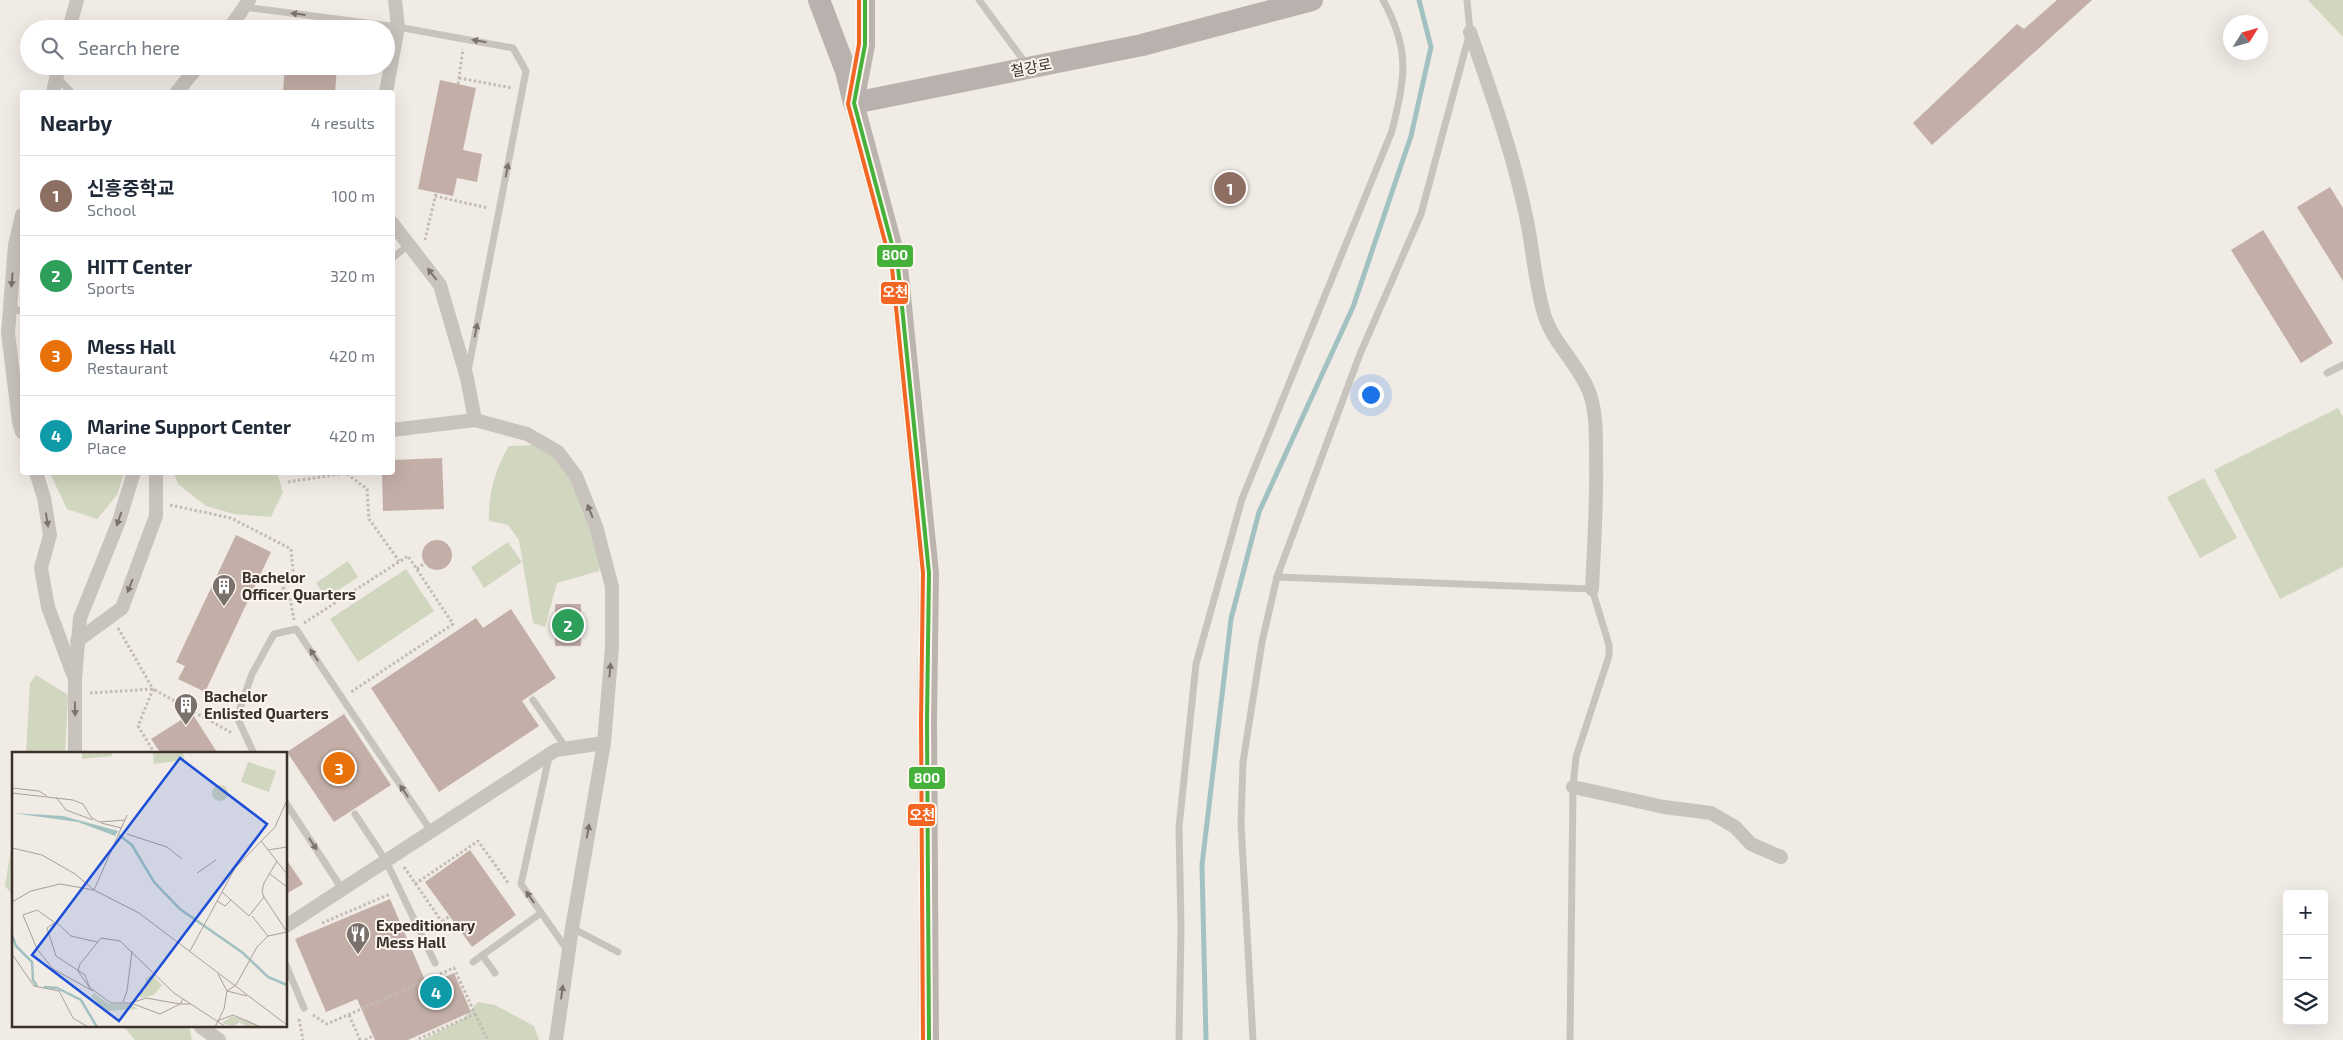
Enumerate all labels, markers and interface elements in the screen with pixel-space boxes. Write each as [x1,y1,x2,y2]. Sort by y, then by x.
one-way arrow [289,10,305,18]
north arrow [2223,15,2268,60]
search box [20,20,395,75]
icon: search [38,34,66,62]
text: Search here [78,36,180,59]
one-way arrow [470,37,486,45]
street label: 철강로 [1009,54,1053,80]
text: Nearby [40,110,112,135]
text: 4 results [311,113,375,132]
one-way arrow [503,162,511,178]
pin: 1 [1214,169,1246,207]
text: 신흥중학교 [87,176,174,199]
text: 1 [53,186,59,205]
text: 100 m [332,186,375,205]
text: School [87,200,136,219]
line badge: 800 [876,244,914,268]
text: 800 [882,246,908,263]
text: HITT Center [87,255,192,278]
text: 2 [51,266,61,285]
text: 320 m [330,266,375,285]
one-way arrow [426,268,437,281]
one-way arrow [8,273,16,289]
text: Sports [87,278,135,297]
line badge: 오천 [880,281,909,305]
text: 오천 [882,283,908,300]
one-way arrow [472,322,480,337]
text: Mess Hall [87,335,176,358]
text: 3 [51,346,61,365]
text: 420 m [329,346,375,365]
text: Restaurant [87,358,168,377]
your location [1358,382,1384,408]
text: Marine Support Center [87,415,291,438]
text: 4 [51,426,61,445]
text: 420 m [329,426,375,445]
text: Place [87,438,126,457]
one-way arrow [586,504,594,518]
one-way arrow [44,512,52,528]
one-way arrow [115,512,123,527]
place label: Bachelor Officer Quarters [242,568,356,604]
building icon: Bachelor Officer Quarters [211,573,237,607]
one-way arrow [126,579,134,594]
pin: 2 [552,606,584,644]
one-way arrow [309,649,319,662]
one-way arrow [606,662,614,678]
place label: Bachelor Enlisted Quarters [204,687,329,723]
building icon: Bachelor Enlisted Quarters [173,692,199,726]
one-way arrow [71,701,79,717]
pin: 3 [323,749,355,787]
inset map [12,752,288,1028]
line badge: 800 [908,766,946,790]
text: 800 [914,769,940,786]
one-way arrow [399,784,409,798]
line badge: 오천 [907,803,936,827]
text: 오천 [909,806,935,823]
one-way arrow [585,823,593,839]
one-way arrow [308,837,318,851]
one-way arrow [525,890,535,904]
map controls [2283,890,2328,1025]
button: + [2283,890,2328,935]
place label: Expeditionary Mess Hall [376,916,476,951]
restaurant icon: Expeditionary Mess Hall [345,921,371,955]
button: − [2283,935,2328,980]
pin: 4 [420,973,452,1011]
button: layers [2283,980,2328,1025]
one-way arrow [559,983,567,999]

